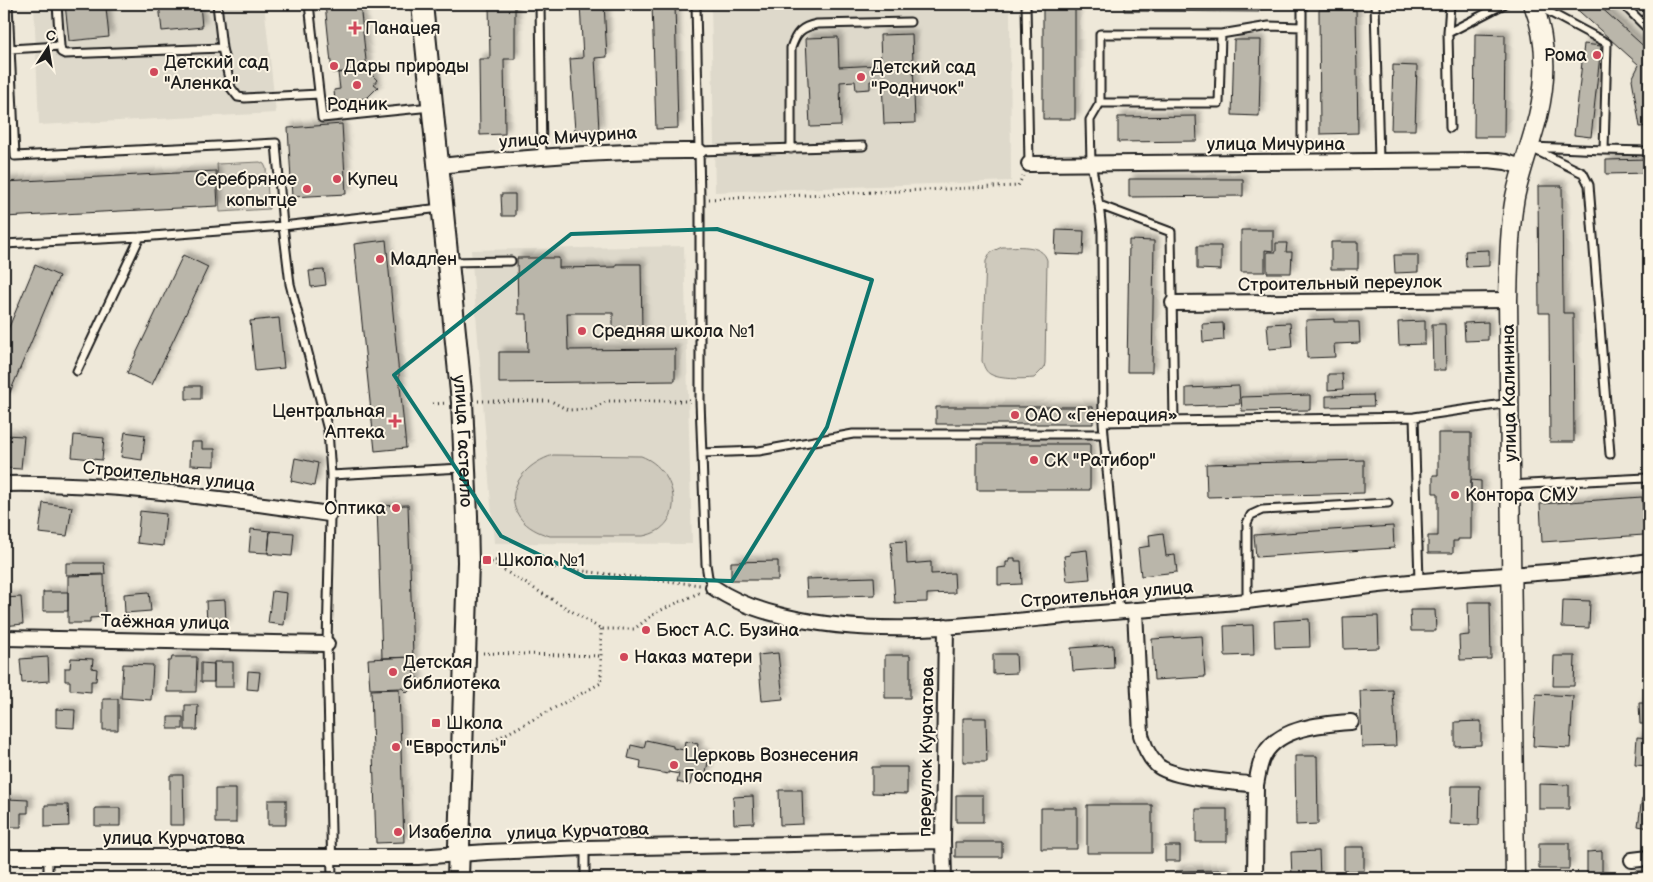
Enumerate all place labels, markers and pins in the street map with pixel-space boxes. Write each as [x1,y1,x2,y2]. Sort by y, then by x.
place label: Панацея [365,18,441,39]
marker: Панацея [349,22,361,34]
place label: Рома [1544,45,1587,66]
marker: Рома [1591,49,1603,61]
place label: Детский сад "Аленка" [164,52,269,94]
place label: Дары природы [344,56,469,77]
place label: Детский сад "Родничок" [871,57,976,99]
marker: Дары природы [328,60,340,72]
marker: Детский сад "Аленка" [148,66,160,78]
marker: Детский сад "Родничок" [855,71,867,83]
marker: Родник [351,79,363,91]
place label: Родник [326,94,388,115]
place label: Серебряное копытце [195,169,297,211]
place label: Купец [347,169,398,190]
marker: Купец [331,173,343,185]
marker: Серебряное копытце [301,183,313,195]
place label: Мадлен [390,249,457,270]
marker: Мадлен [374,253,386,265]
place label: Средняя школа №1 [592,321,755,342]
marker: Средняя школа №1 [576,325,588,337]
place label: Центральная Аптека [272,401,385,443]
place label: ОАО «Генерация» [1025,405,1178,426]
marker: ОАО «Генерация» [1009,409,1021,421]
marker: Центральная Аптека [389,415,401,427]
place label: СК "Ратибор" [1044,450,1156,471]
marker: СК "Ратибор" [1028,454,1040,466]
place label: Контора СМУ [1465,485,1578,506]
marker: Контора СМУ [1449,489,1461,501]
place label: Оптика [324,498,386,519]
marker: Оптика [390,502,402,514]
place label: Школа №1 [497,550,585,571]
marker: Школа №1 [481,554,493,566]
place label: Бюст А.С. Бузина [656,620,800,641]
marker: Бюст А.С. Бузина [640,624,652,636]
place label: Наказ матери [634,647,753,668]
marker: Наказ матери [618,651,630,663]
place label: Детская библиотека [403,652,501,694]
marker: Детская библиотека [387,666,399,678]
place label: Школа [446,713,503,734]
marker: Школа [430,717,442,729]
place label: "Евростиль" [406,737,507,758]
marker: "Евростиль" [390,741,402,753]
place label: Церковь Вознесения Господня [684,745,858,787]
marker: Церковь Вознесения Господня [668,759,680,771]
place label: Изабелла [408,822,492,843]
marker: Изабелла [392,826,404,838]

